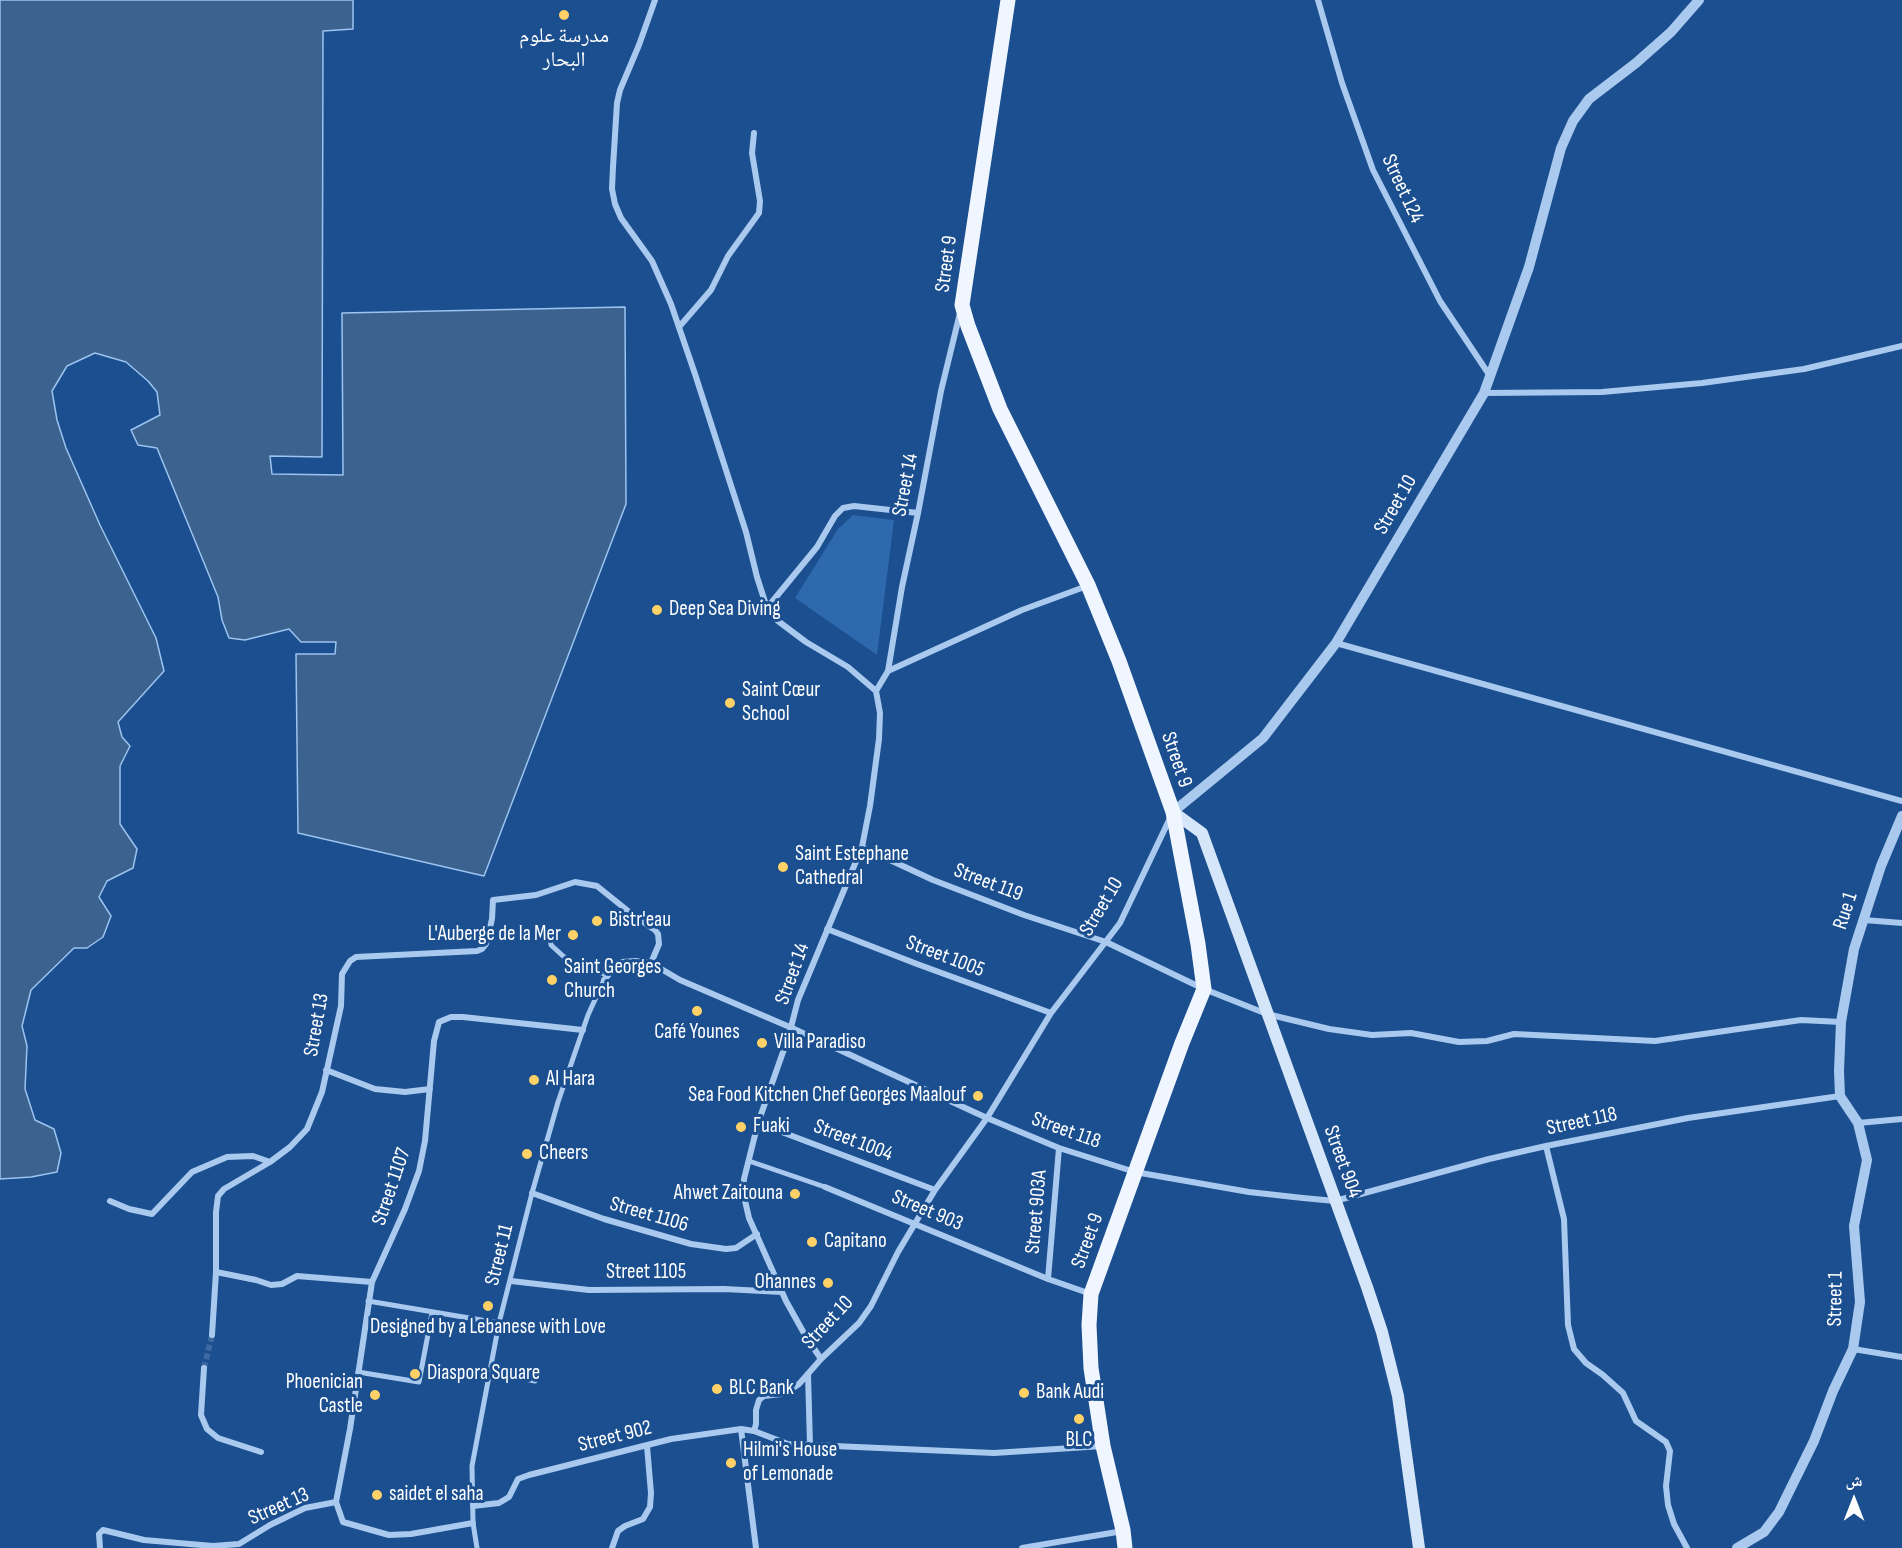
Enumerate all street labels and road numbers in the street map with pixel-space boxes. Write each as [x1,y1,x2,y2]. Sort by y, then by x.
street label: Street 124 [1375,151,1429,227]
street label: Street 9 [931,234,963,294]
street label: Street 14 [888,451,924,519]
street label: Street 10 [1369,471,1423,539]
street label: Street 9 [1155,729,1197,791]
street label: Street 119 [950,858,1026,908]
street label: Street 10 [1075,873,1129,941]
street label: Rue 1 [1828,889,1864,933]
street label: Street 1005 [902,931,988,983]
street label: Street 14 [770,940,816,1008]
street label: Street 13 [299,991,335,1059]
street label: Street 118 [1544,1102,1620,1142]
street label: Street 118 [1028,1107,1104,1155]
street label: Street 1004 [810,1114,896,1168]
street label: Street 904 [1317,1122,1367,1202]
street label: Street 1107 [367,1145,417,1229]
street label: Street 903A [1021,1169,1053,1255]
street label: Street 903 [888,1185,966,1237]
street label: Street 1106 [607,1192,691,1238]
street label: Street 9 [1066,1210,1110,1272]
street label: Street 11 [480,1222,520,1288]
street label: Street 1105 [606,1260,686,1286]
street label: Street 1 [1823,1271,1849,1327]
street label: Street 10 [797,1291,859,1355]
street label: Street 902 [576,1416,654,1458]
street label: Street 13 [245,1483,313,1531]

